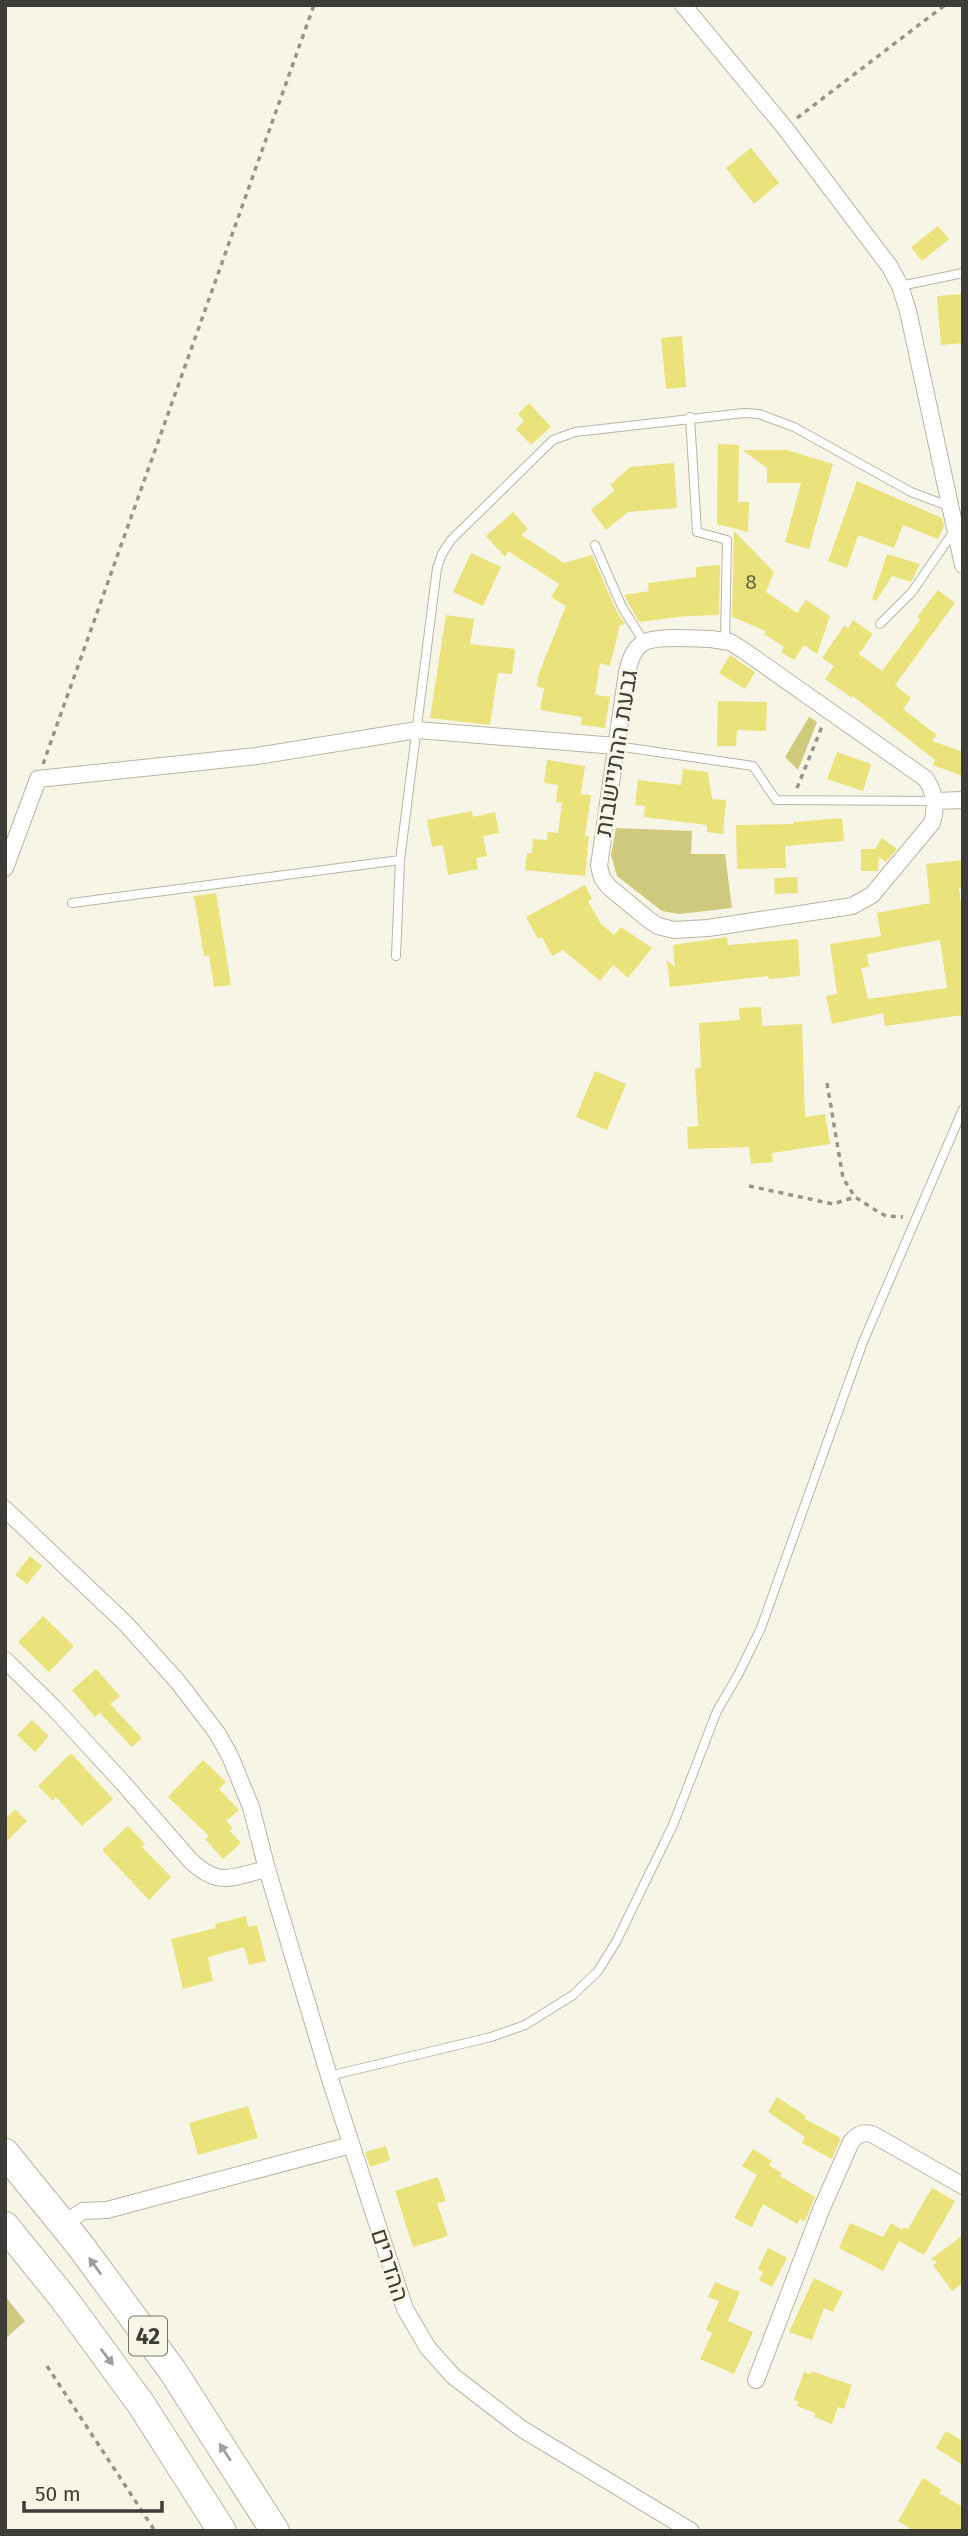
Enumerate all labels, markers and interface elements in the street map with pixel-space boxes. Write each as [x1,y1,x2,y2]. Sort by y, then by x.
house number: 8 [745,569,757,595]
street label: גבעת ההתיישבות [589,668,643,838]
street label: ההדרים [365,2225,415,2305]
one-way arrow [88,2257,103,2275]
road number: 42 [129,2316,167,2356]
one-way arrow [100,2348,114,2367]
one-way arrow [219,2443,232,2462]
scale bar [24,2470,163,2514]
text: 50 m [35,2481,81,2507]

